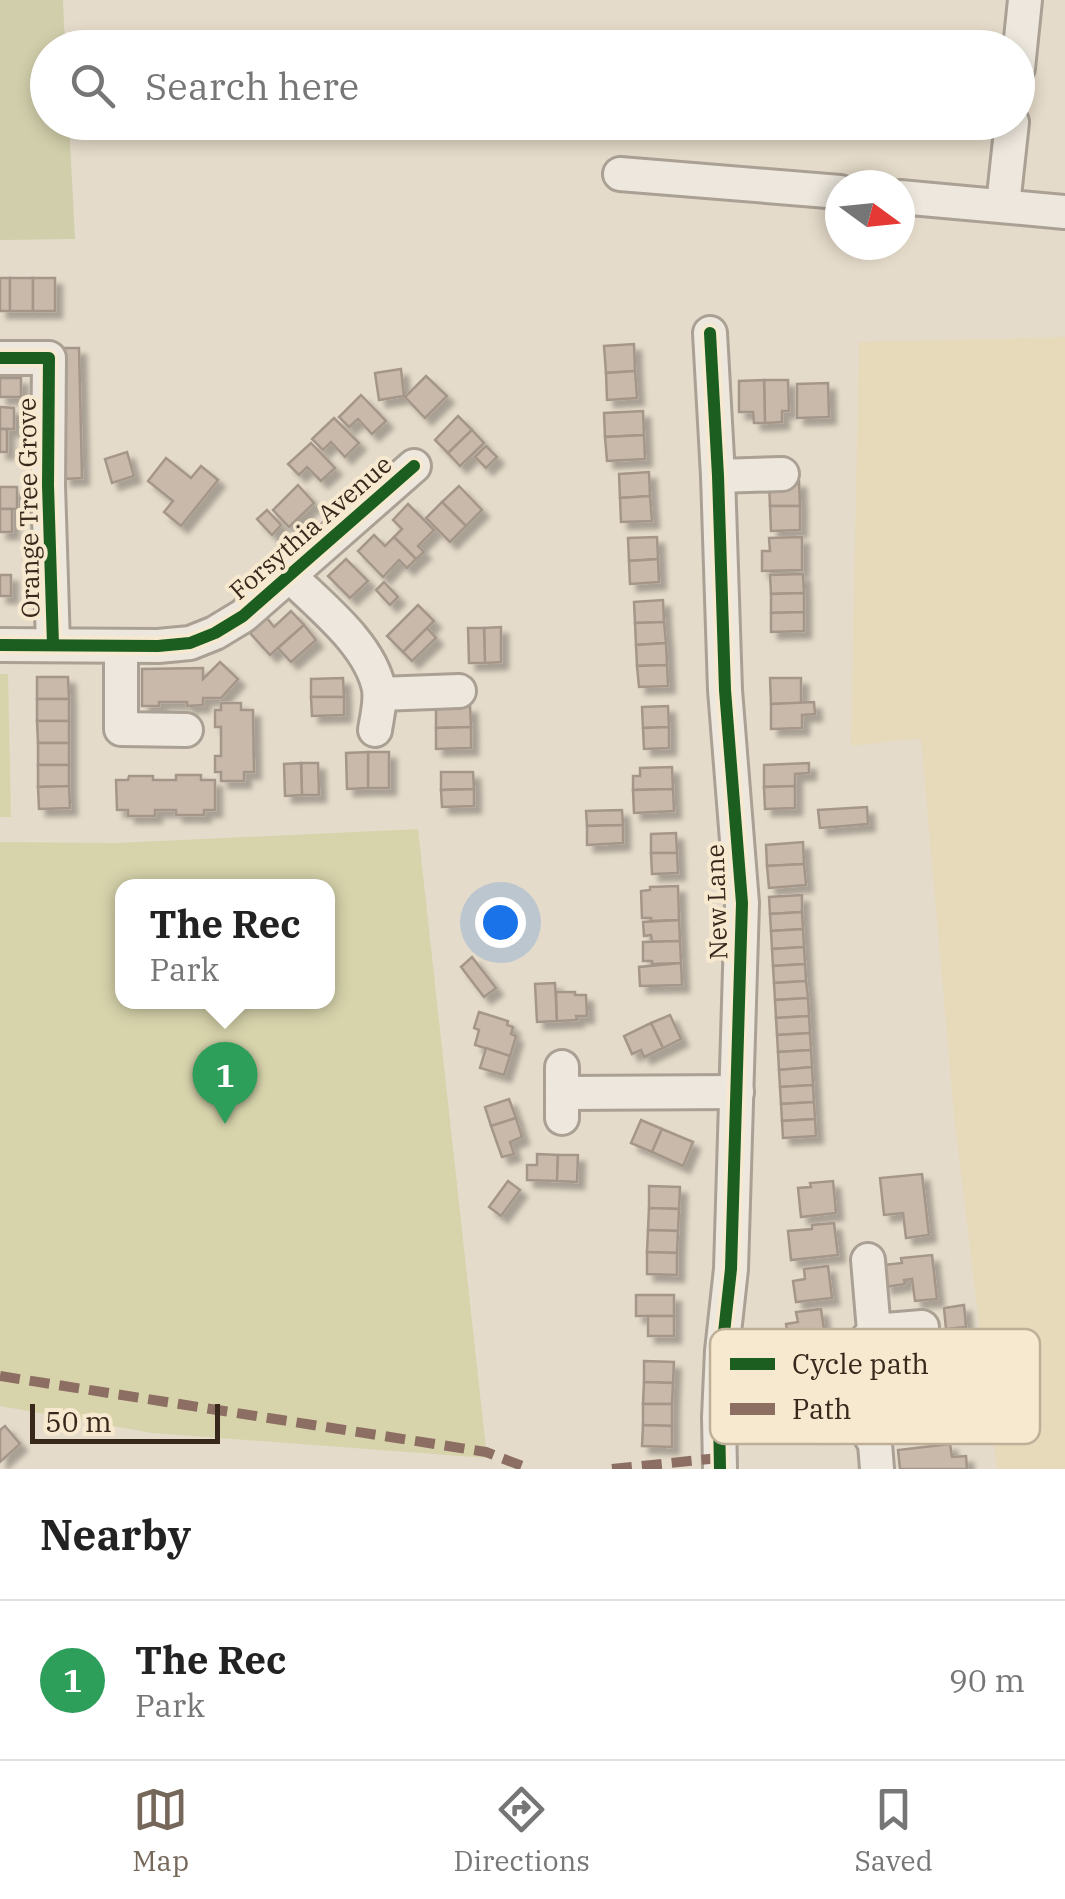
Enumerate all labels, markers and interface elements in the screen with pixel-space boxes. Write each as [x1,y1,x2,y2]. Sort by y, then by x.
search box [30,30,1035,140]
icon: search [65,58,120,113]
text: Search here [145,61,359,110]
north arrow [825,170,915,260]
street label: Orange Tree Grove [10,398,46,618]
street label: Forsythia Avenue [222,447,398,607]
street label: New Lane [697,844,735,960]
popup [115,879,335,1009]
your location [475,897,526,948]
text: The Rec [149,899,301,948]
text: Park [149,948,219,990]
pin: 1 [192,1042,258,1124]
legend [710,1329,1040,1444]
text: Cycle path [792,1345,929,1382]
text: Path [792,1390,851,1427]
scale bar [30,1399,220,1444]
text: 50 m [45,1403,112,1440]
text: Nearby [40,1507,191,1562]
text: The Rec [135,1635,286,1684]
text: 1 [63,1659,82,1701]
text: 90 m [949,1659,1025,1701]
text: Park [135,1684,205,1726]
tab: Map [132,1782,189,1879]
tab: Directions [453,1782,590,1879]
tab: Saved [854,1782,933,1879]

